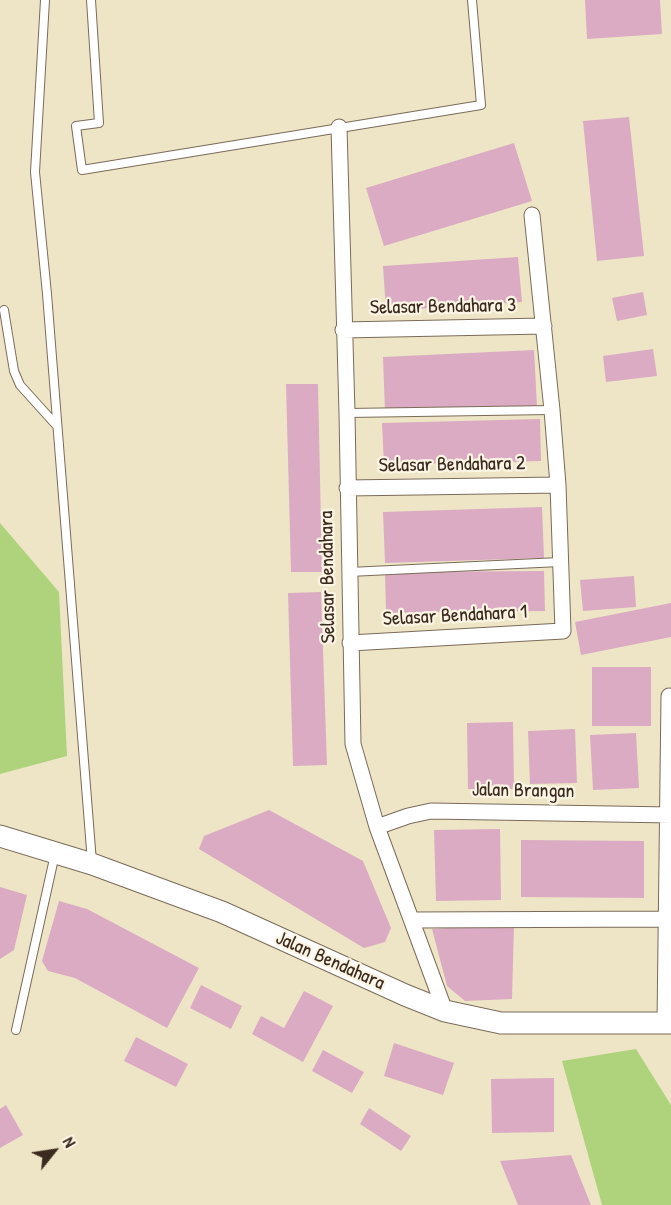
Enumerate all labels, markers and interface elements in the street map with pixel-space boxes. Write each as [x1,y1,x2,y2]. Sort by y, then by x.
street label: Selasar Bendahara 3 [370,294,516,320]
street label: Selasar Bendahara 2 [378,452,526,478]
street label: Selasar Bendahara [315,510,341,644]
street label: Selasar Bendahara 1 [382,600,528,632]
street label: Jalan Brangan [472,778,574,804]
street label: Jalan Bendahara [272,926,388,996]
north arrow [24,1121,84,1181]
text: N [58,1133,81,1151]

